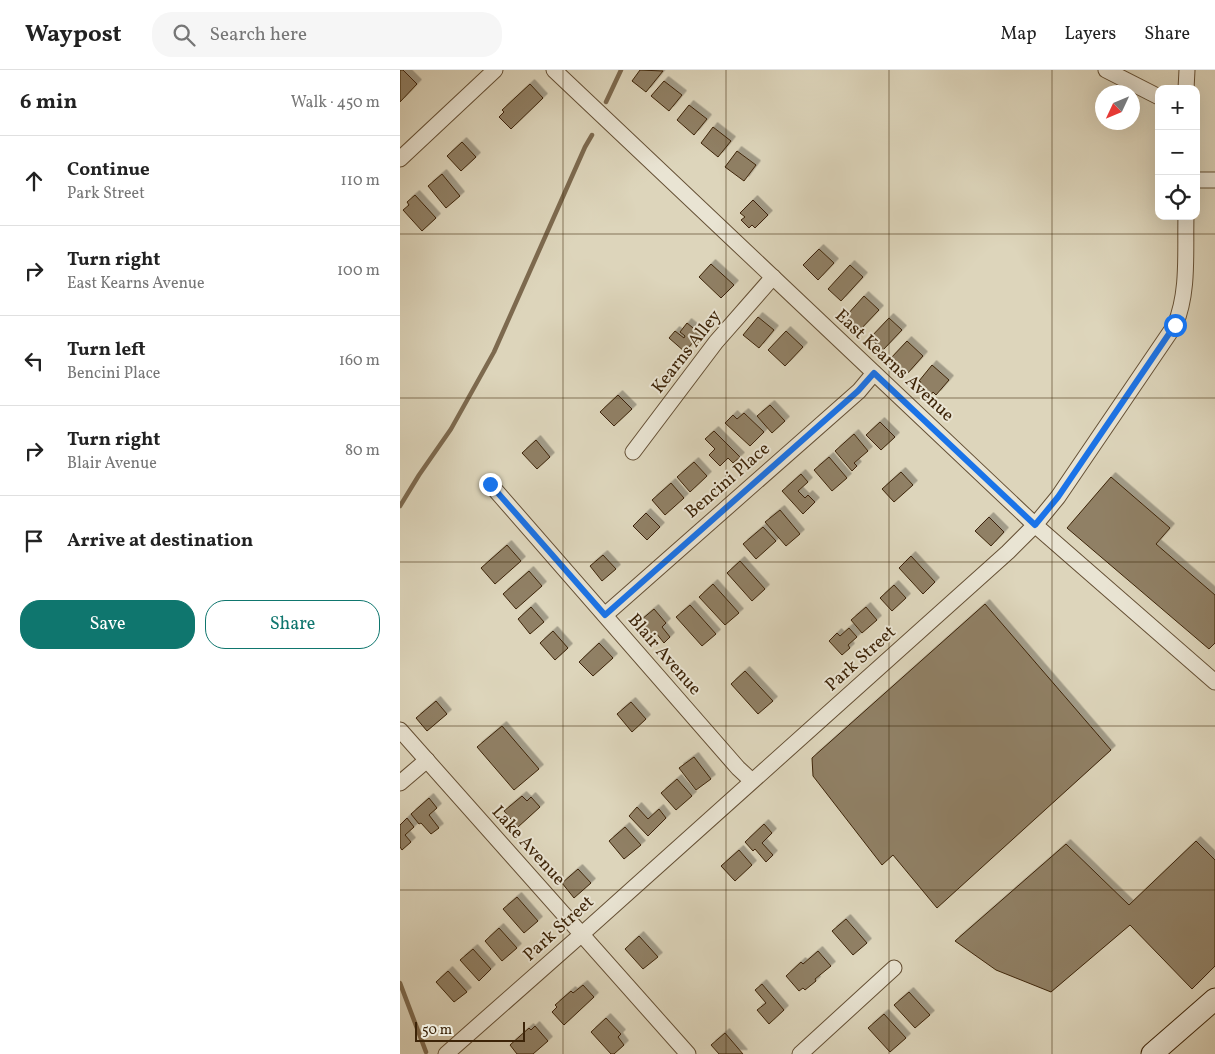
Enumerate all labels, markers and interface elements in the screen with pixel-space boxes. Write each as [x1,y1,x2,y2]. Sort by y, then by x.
search box [152,12,502,57]
text: Waypost [25,18,122,52]
icon: search [170,21,198,49]
text: Search here [210,22,307,48]
text: Map [1000,22,1036,47]
text: Layers [1064,22,1116,47]
text: Share [1144,22,1190,47]
north arrow [1095,85,1140,130]
map controls [1155,85,1200,220]
button: + [1155,85,1200,130]
text: 6 min [20,88,77,117]
text: Walk · 450 m [291,92,380,114]
button: − [1155,130,1200,175]
text: Continue [67,157,150,183]
icon: ahead [20,167,48,195]
text: 110 m [341,170,380,192]
button: locate [1155,175,1200,220]
text: Park Street [67,183,145,205]
text: Turn right [67,247,160,273]
icon: right [20,257,48,285]
text: 100 m [337,260,380,282]
text: East Kearns Avenue [67,273,205,295]
street label: East Kearns Avenue [829,304,959,428]
street label: Kearns Alley [646,305,728,399]
route start [1164,314,1187,337]
text: Turn left [67,337,146,363]
icon: left [20,347,48,375]
text: 160 m [339,350,380,372]
text: Bencini Place [67,363,160,385]
text: Turn right [67,427,160,453]
icon: right [20,437,48,465]
street label: Bencini Place [680,437,776,525]
text: 80 m [345,440,380,462]
text: Blair Avenue [67,453,157,475]
route end [479,473,502,496]
icon: arrive [20,527,48,555]
text: Arrive at destination [67,528,253,554]
button: Save [20,600,195,649]
button: Share [205,600,380,649]
street label: Blair Avenue [621,609,707,701]
street label: Park Street [820,620,902,698]
street label: Lake Avenue [485,801,571,891]
street label: Park Street [518,890,600,968]
scale bar [415,1019,525,1042]
text: 50 m [422,1021,452,1040]

